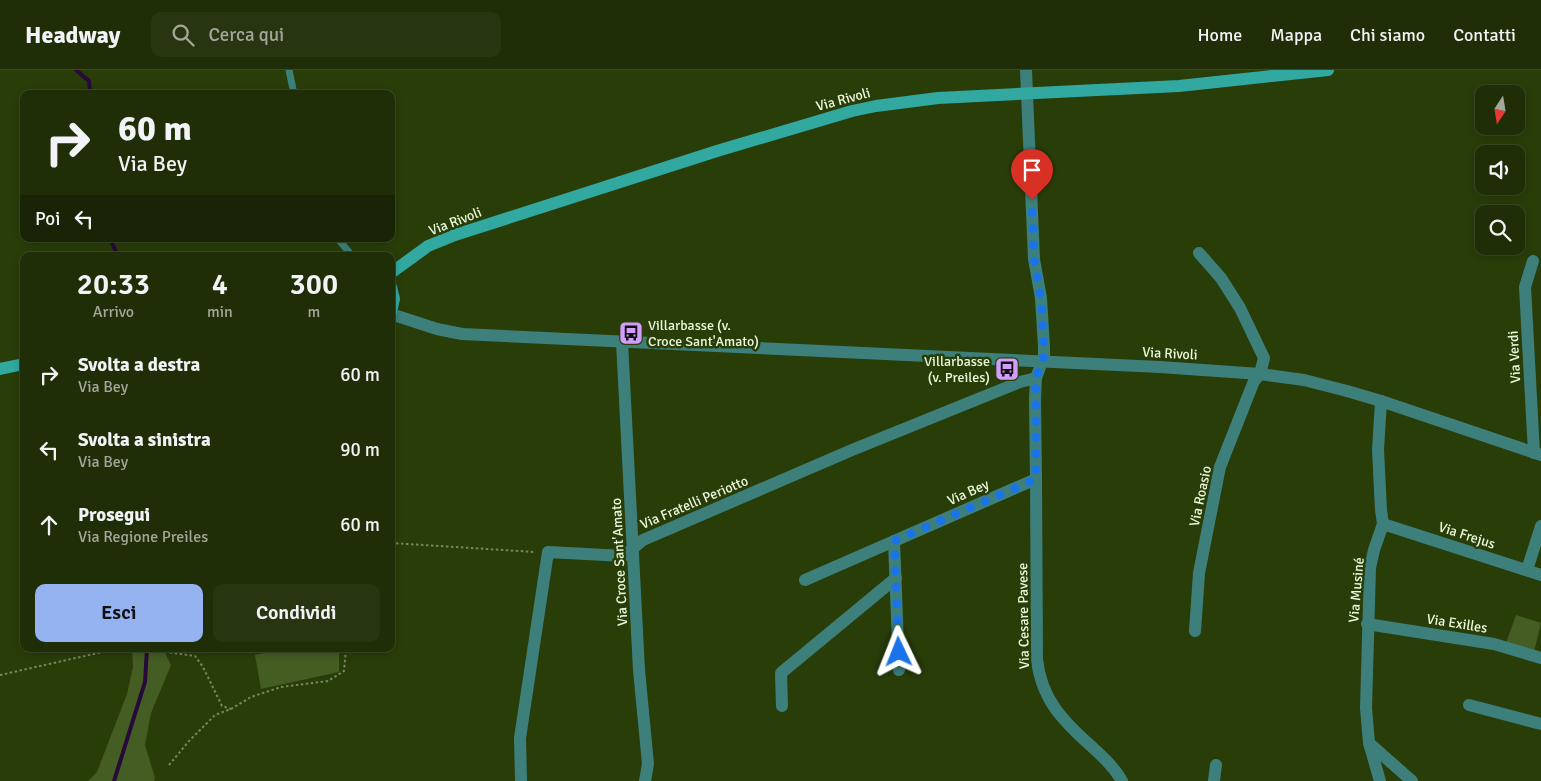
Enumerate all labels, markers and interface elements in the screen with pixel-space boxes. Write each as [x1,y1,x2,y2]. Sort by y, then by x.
search box [151,12,501,57]
text: Headway [25,20,121,50]
icon: search [169,21,197,49]
text: Cerca qui [209,23,284,47]
text: Home [1197,24,1242,46]
text: Mappa [1270,24,1322,46]
text: Chi siamo [1350,24,1425,46]
text: Contatti [1453,24,1516,46]
street label: Via Rivoli [814,84,872,115]
north arrow [1475,85,1525,135]
map controls [1475,85,1525,255]
text: 60 m [118,107,192,150]
icon: right [35,110,100,175]
button: sound [1475,145,1525,195]
pin [1011,149,1053,200]
text: Via Bey [118,150,187,177]
icon: arrive [1018,156,1046,184]
street label: Via Rivoli [426,204,484,239]
icon: left [70,205,98,233]
button: search [1475,205,1525,255]
text: Poi [35,207,60,231]
text: 20:33 [77,266,150,303]
text: 4 [212,266,228,303]
text: 300 [290,266,338,303]
text: Arrivo [93,302,134,322]
text: min [207,302,233,322]
text: m [307,302,320,322]
place label: Villarbasse (v. Croce Sant'Amato) [648,317,759,350]
bus stop icon: Villarbasse (v. Croce Sant'Amato) [618,320,644,346]
street label: Via Verdi [1505,330,1524,384]
street label: Via Rivoli [1142,344,1198,363]
text: Svolta a destra [78,353,200,377]
place label: Villarbasse (v. Preiles) [924,353,990,386]
bus stop icon: Villarbasse (v. Preiles) [994,356,1020,382]
icon: right [35,361,63,389]
text: 60 m [340,363,380,387]
text: Via Bey [78,377,128,397]
text: Svolta a sinistra [78,428,211,452]
icon: left [35,436,63,464]
text: 90 m [340,438,380,462]
text: Via Bey [78,452,128,472]
street label: Via Roasio [1186,464,1215,528]
street label: Via Fratelli Periotto [638,472,751,533]
street label: Via Bey [945,476,992,509]
street label: Via Croce Sant'Amato [608,497,631,626]
text: Prosegui [78,503,150,527]
icon: ahead [35,511,63,539]
text: 60 m [340,513,380,537]
street label: Via Frejus [1436,518,1497,553]
text: Via Regione Preiles [78,527,208,547]
street label: Via Musiné [1345,557,1368,623]
street label: Via Cesare Pavese [1014,563,1033,669]
button: Esci [35,584,203,642]
button: Condividi [213,584,380,642]
street label: Via Exilles [1425,610,1489,637]
position arrow [872,625,924,677]

